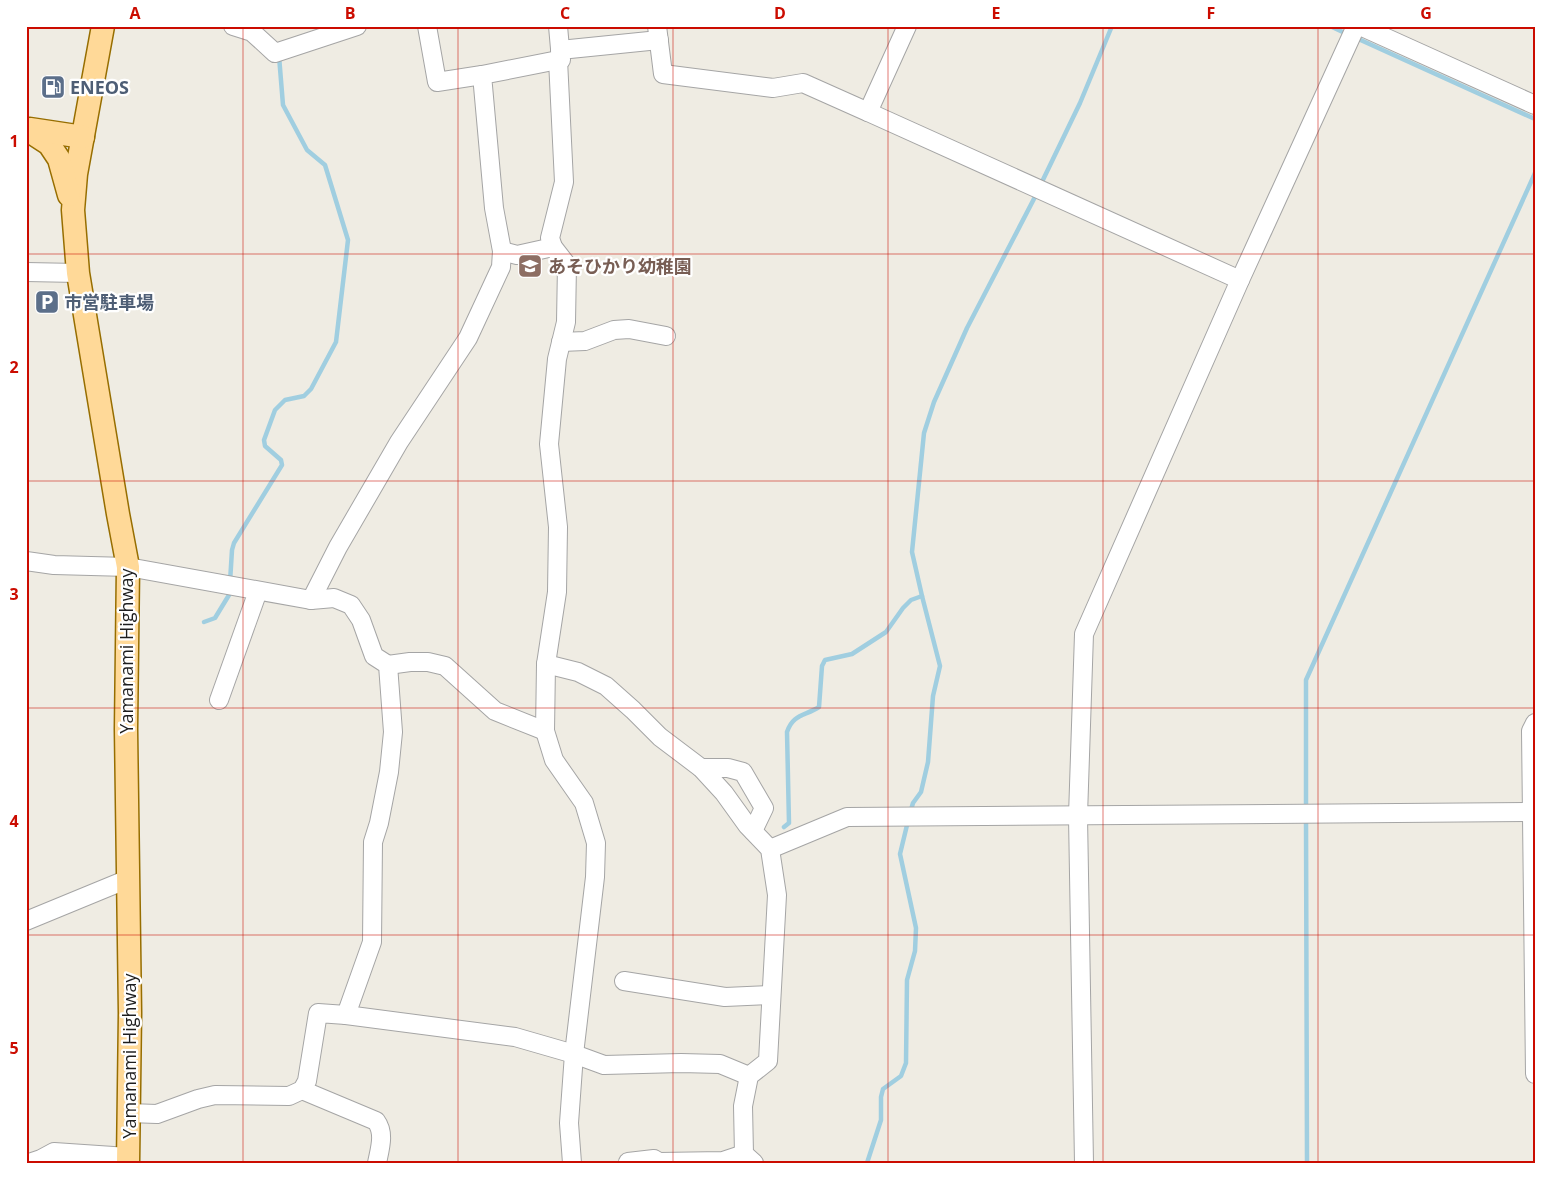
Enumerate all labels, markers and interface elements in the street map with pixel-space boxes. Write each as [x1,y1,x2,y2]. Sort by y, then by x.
text: A [129,2,141,24]
text: B [345,2,355,24]
text: C [560,2,570,24]
text: D [774,2,786,24]
text: E [992,2,1001,24]
text: F [1207,2,1215,24]
text: G [1420,2,1432,24]
fuel station icon: ENEOS [40,74,66,100]
place label: ENEOS [70,75,129,99]
text: 1 [9,130,19,152]
school or university icon: あそひかり幼稚園 [517,253,543,279]
place label: あそひかり幼稚園 [548,254,692,278]
parking icon: 市営駐車場 [34,289,60,315]
place label: 市営駐車場 [64,290,154,314]
text: 2 [9,356,19,378]
street label: Yamanami Highway [114,567,138,734]
text: 3 [9,583,19,605]
text: 4 [9,810,19,832]
street label: Yamanami Highway [117,972,141,1139]
text: 5 [9,1037,19,1059]

